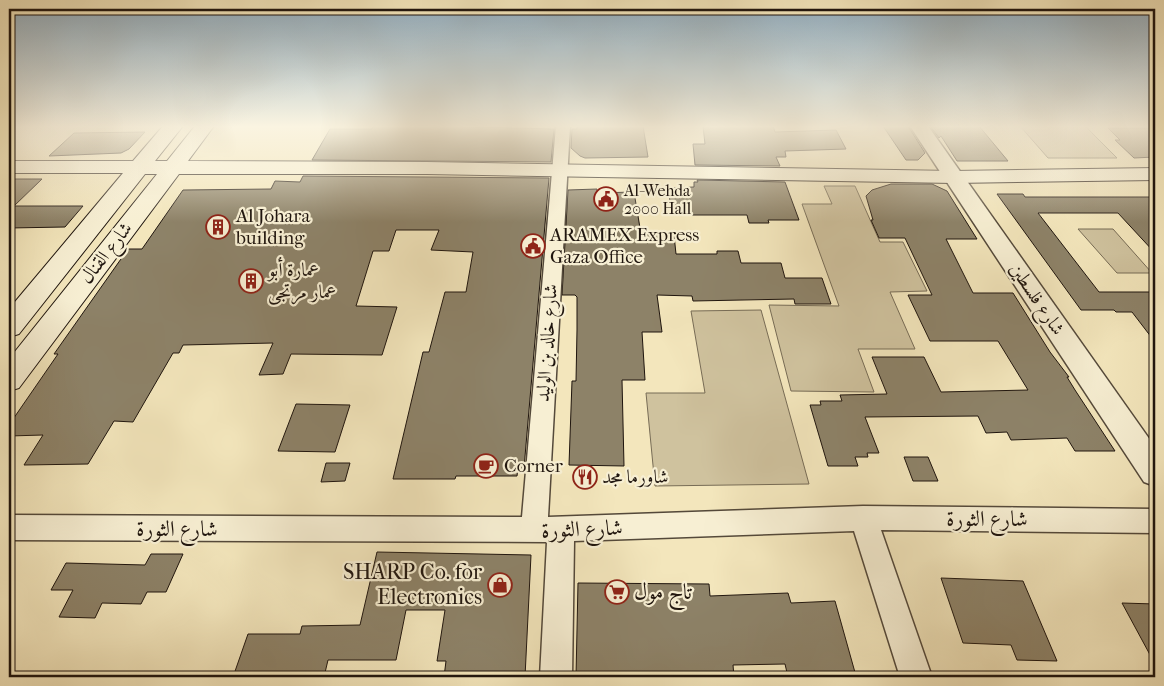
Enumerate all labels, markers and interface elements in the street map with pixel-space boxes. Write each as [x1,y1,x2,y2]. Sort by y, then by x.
place label: Al-Wehda 2000 Hall [623,181,692,218]
public building icon: Al-Wehda 2000 Hall [593,186,619,212]
place label: Al Johara building [235,205,310,249]
building icon: Al Johara building [205,214,231,240]
street label: شارع القنال [75,218,140,291]
place label: ARAMEX Express Gaza Office [549,224,699,268]
public building icon: ARAMEX Express Gaza Office [520,233,546,259]
place label: عمارة أبو عمار مرتجى [266,257,336,305]
street label: شارع فلسطين [1002,259,1069,341]
building icon: عمارة أبو عمار مرتجى [238,268,264,294]
street label: شارع خالد بن الوليد [532,283,566,403]
cafe icon: Corner [473,453,499,479]
place label: Corner [504,455,564,477]
restaurant icon: شاورما مجد [572,464,598,490]
place label: شاورما مجد [602,466,669,488]
street label: شارع الثورة [946,506,1028,537]
street label: شارع الثورة [541,515,623,548]
street label: شارع الثورة [136,516,218,547]
place label: SHARP Co. for Electronics [343,559,483,610]
shop icon: SHARP Co. for Electronics [487,572,513,598]
supermarket icon: تاج مول [604,579,630,605]
place label: تاج مول [634,579,693,611]

